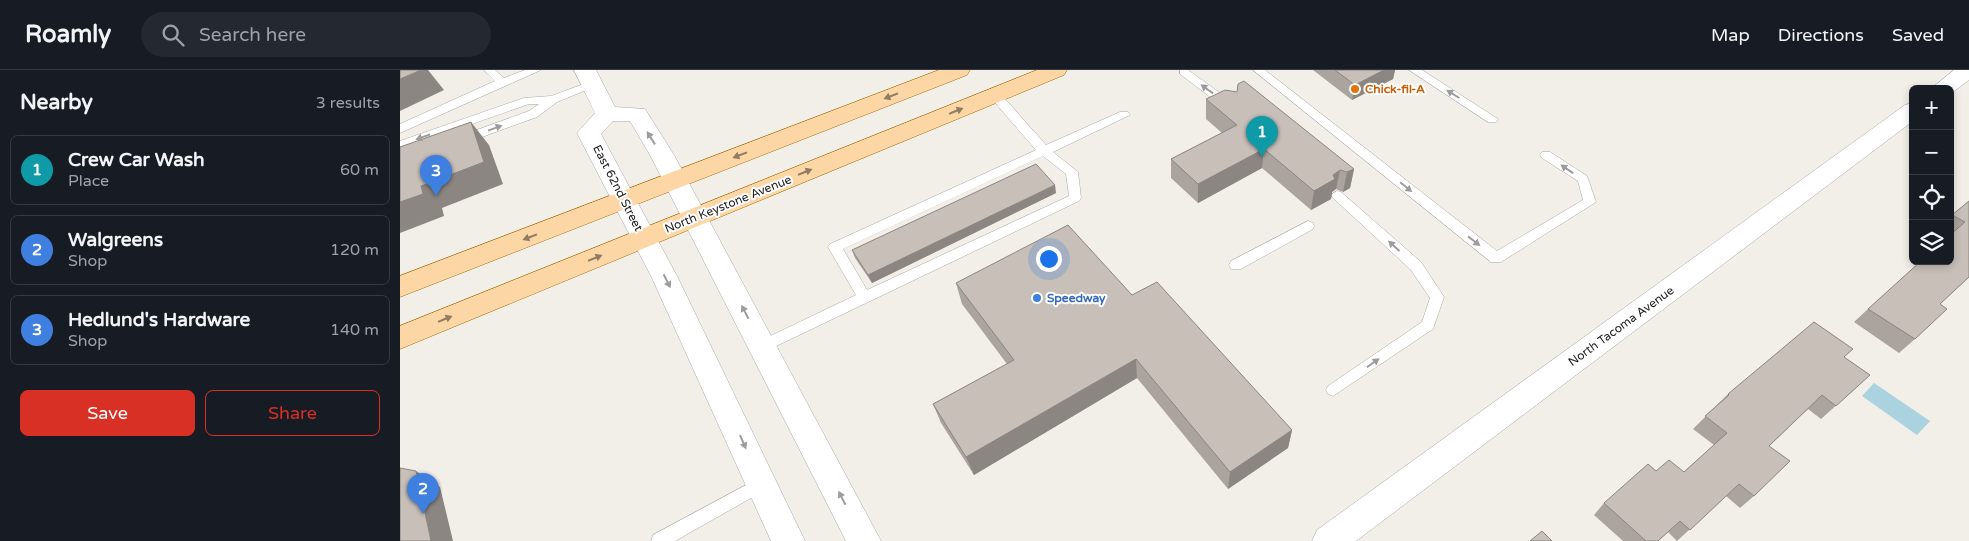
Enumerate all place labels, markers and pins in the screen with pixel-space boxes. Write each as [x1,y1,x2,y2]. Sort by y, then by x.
place label: Chick-fil-A [1365,82,1425,96]
marker: Chick-fil-A [1349,83,1361,95]
pin: 1 [1246,116,1278,157]
pin: 3 [420,155,452,196]
place label: Speedway [1047,291,1106,306]
marker: Speedway [1031,292,1043,304]
pin: 2 [407,473,439,514]

